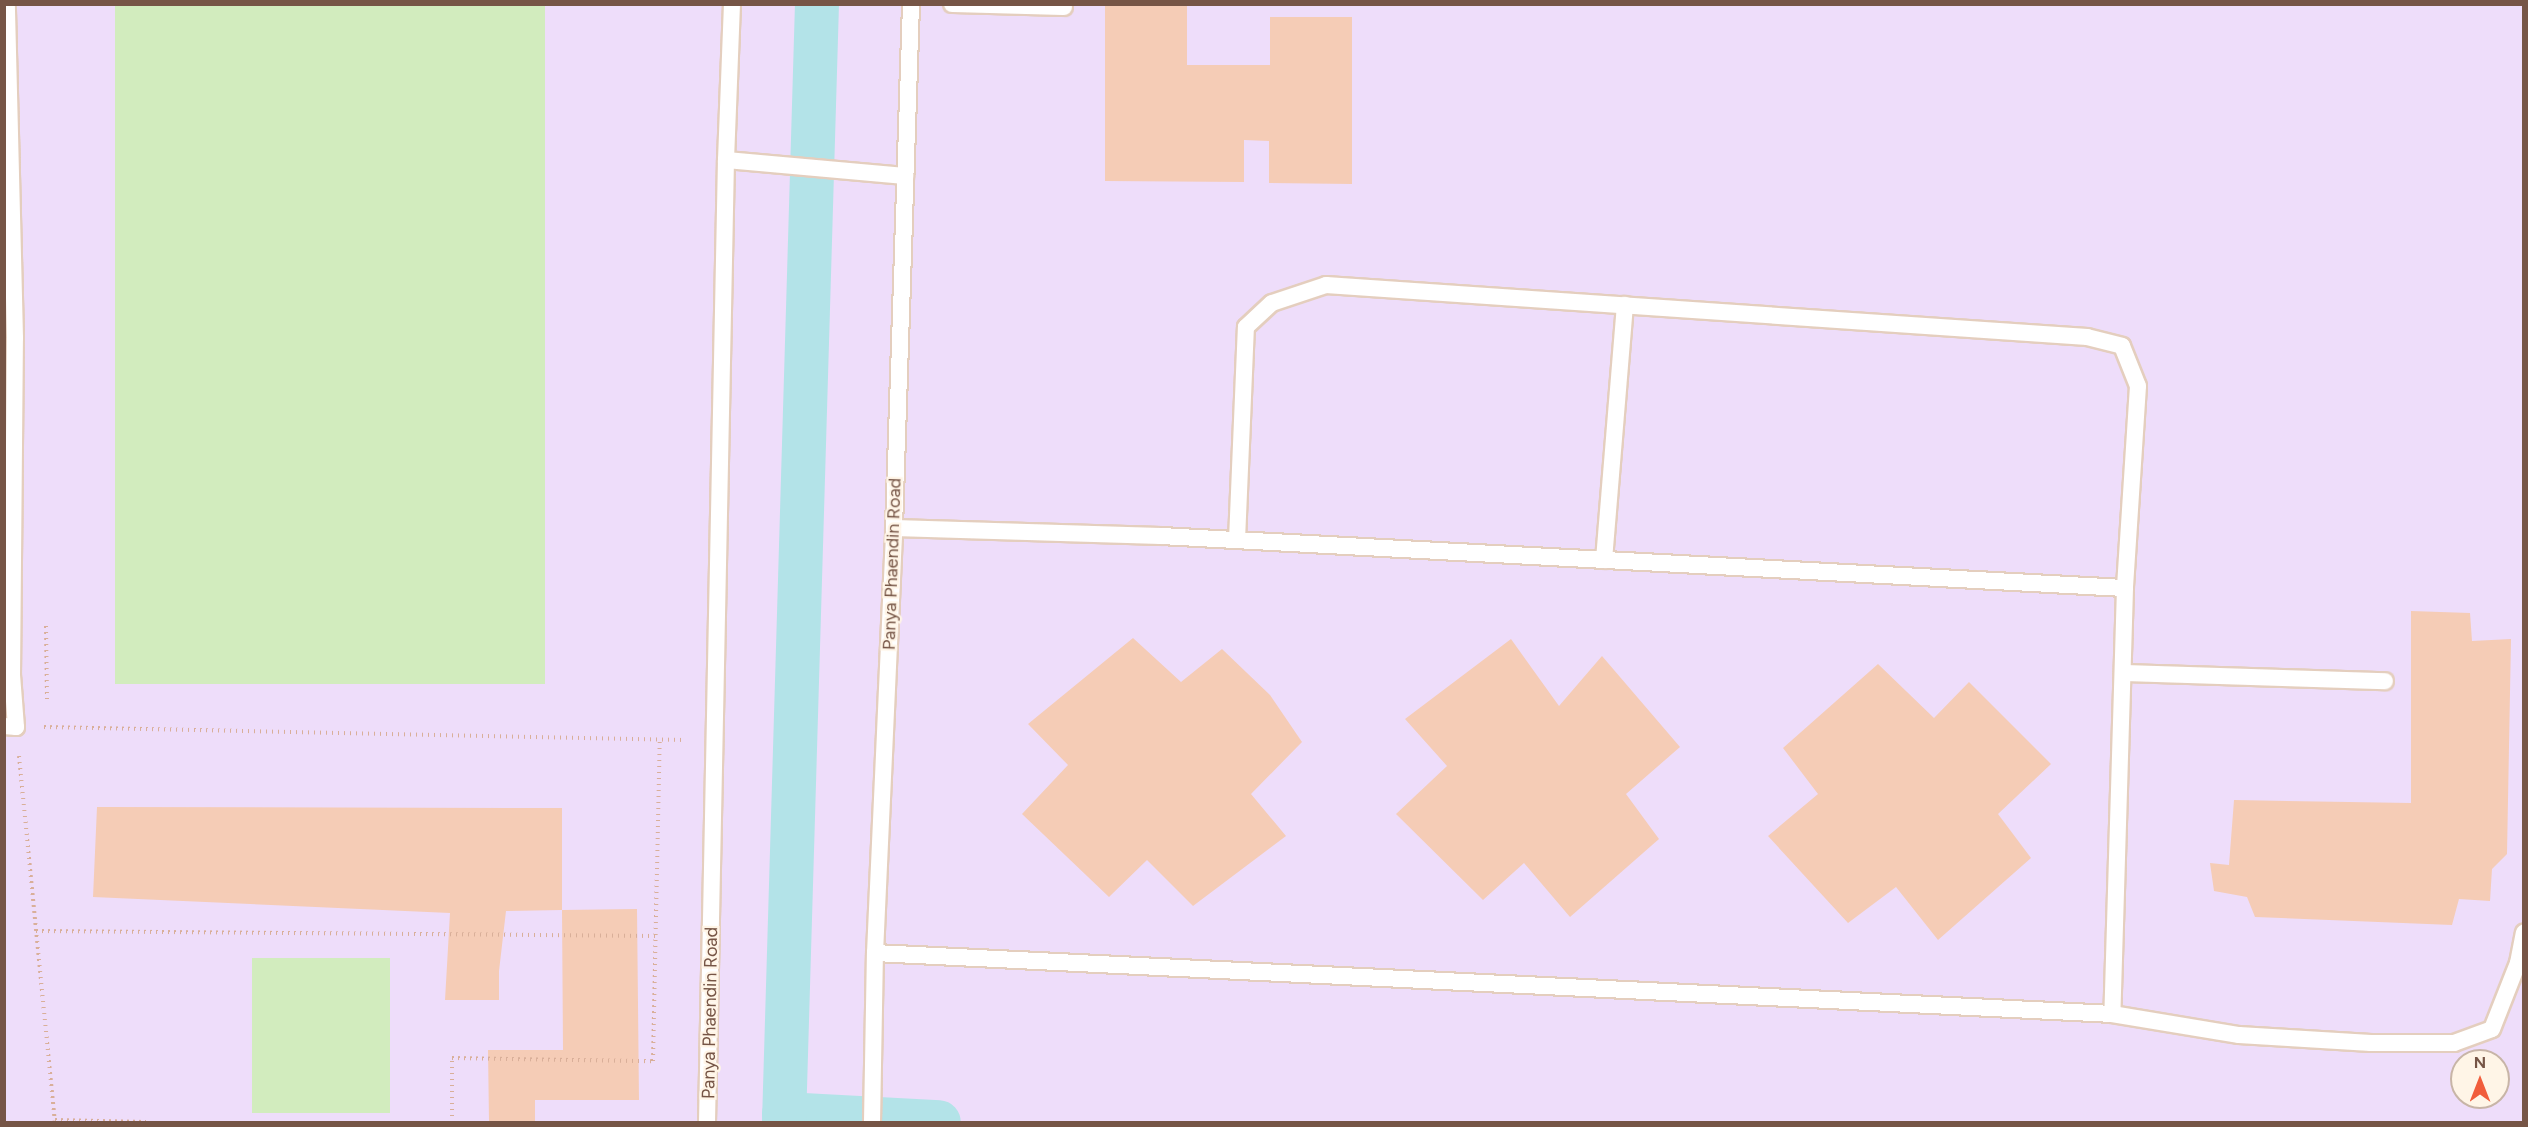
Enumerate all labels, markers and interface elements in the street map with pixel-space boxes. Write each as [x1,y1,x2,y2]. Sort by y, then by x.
street label: Panya Phaendin Road [878,477,906,651]
street label: Panya Phaendin Road [698,927,722,1099]
north arrow [2450,1049,2510,1109]
text: N [2474,1053,2486,1072]

